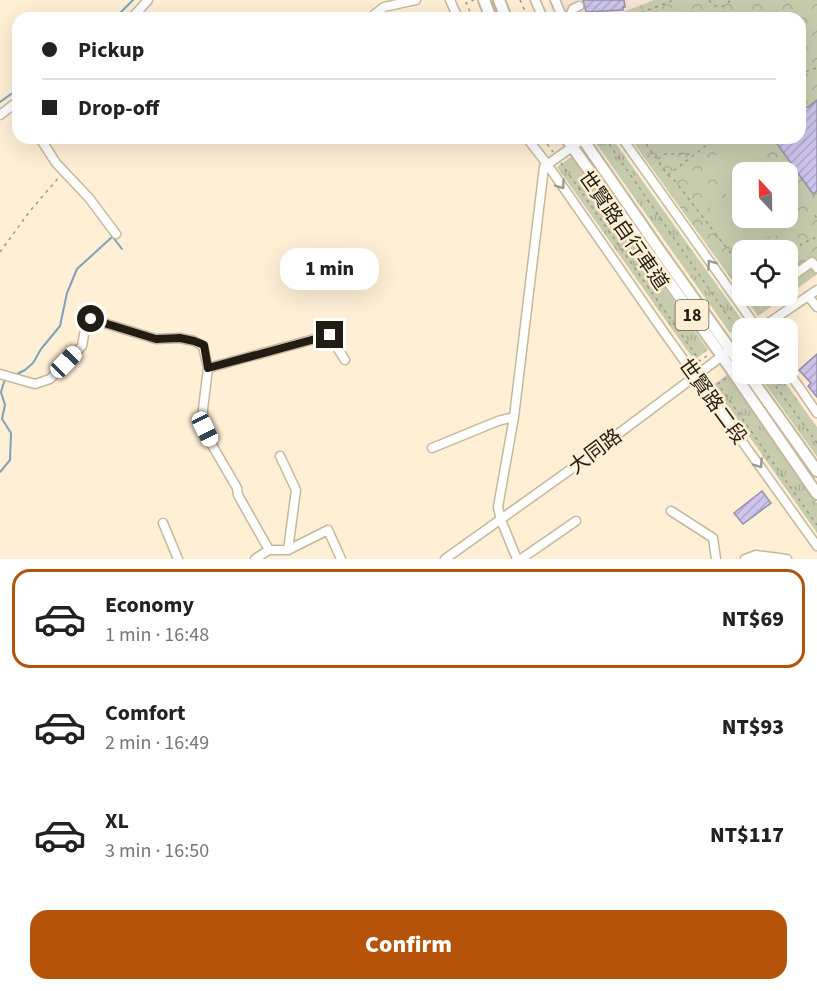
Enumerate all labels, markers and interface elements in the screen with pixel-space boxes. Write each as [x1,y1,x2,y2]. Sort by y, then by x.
text: Pickup [78,34,144,66]
text: Drop-off [78,92,159,124]
north arrow [732,162,798,228]
map controls [732,162,798,384]
street label: 世賢路自行車道 [572,165,675,296]
one-way arrow [554,179,565,190]
button: locate [732,240,798,306]
callout: 1 min [280,248,380,290]
text: 1 min [305,255,354,283]
one-way arrow [707,259,718,270]
road number: 18 [676,300,708,330]
route start [77,305,104,332]
button: layers [732,318,798,384]
route end [316,321,343,348]
car [47,343,85,381]
street label: 世賢路二段 [671,353,753,450]
car [189,409,221,449]
street label: 大同路 [563,423,628,481]
one-way arrow [752,458,763,469]
text: Economy [105,589,194,621]
icon: car [33,592,87,646]
text: NT$69 [722,603,784,635]
text: 1 min · 16:48 [105,621,209,649]
text: Comfort [105,697,186,729]
icon: car [33,700,87,754]
text: NT$93 [722,711,784,743]
text: 2 min · 16:49 [105,729,209,757]
text: XL [105,805,129,837]
icon: car [33,808,87,862]
text: NT$117 [710,819,784,851]
text: 3 min · 16:50 [105,837,209,865]
button: Confirm [30,910,787,979]

